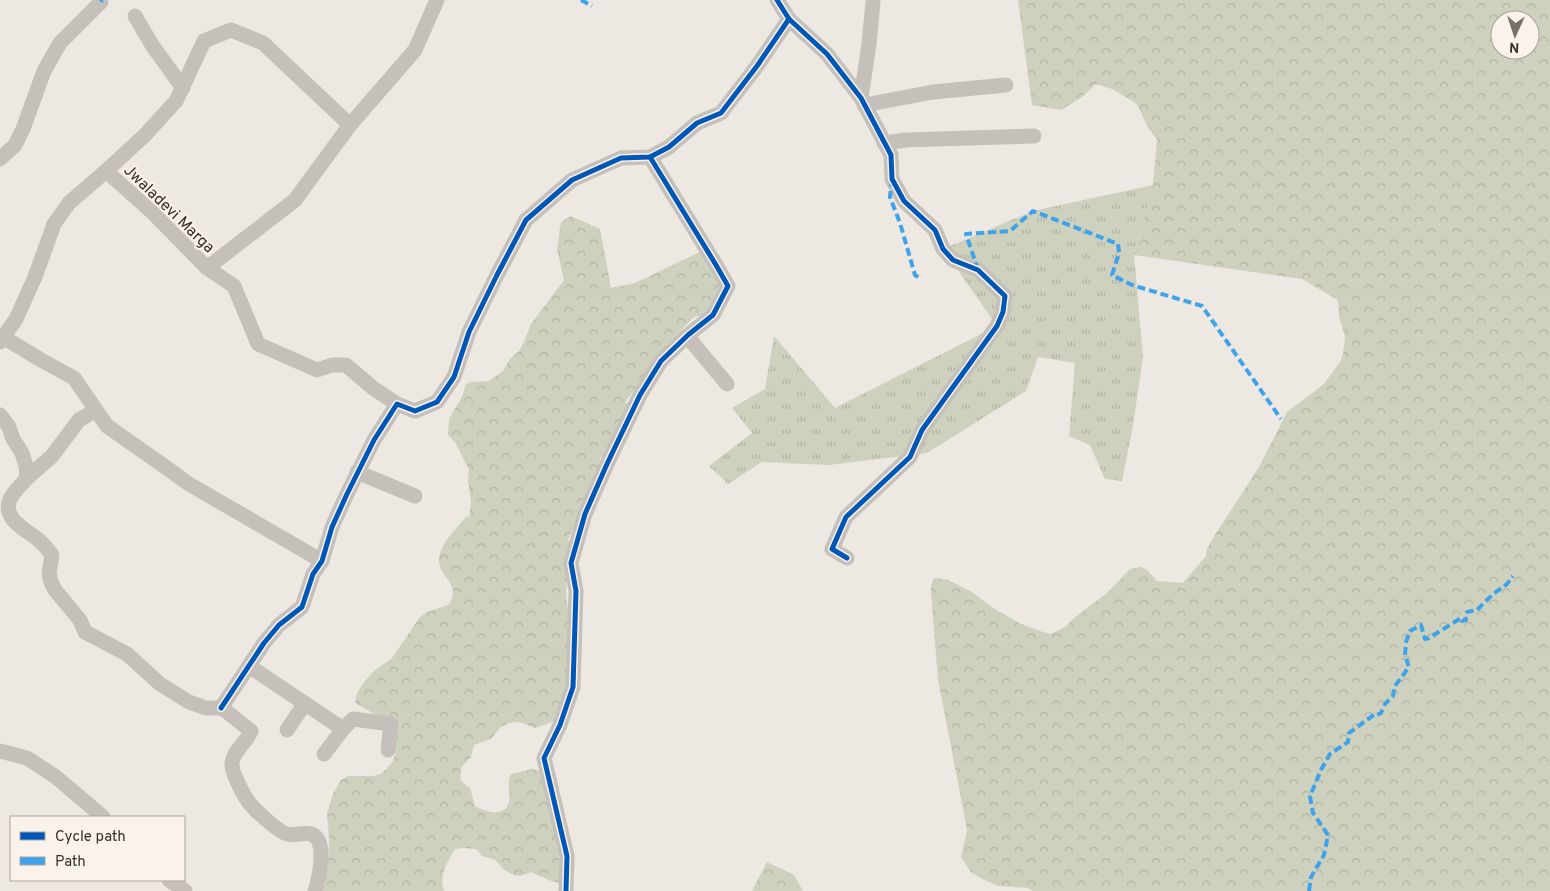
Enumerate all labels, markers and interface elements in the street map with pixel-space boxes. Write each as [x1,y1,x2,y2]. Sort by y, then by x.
north arrow [1490,10,1540,60]
text: N [1509,38,1520,55]
street label: Jwaladevi Marga [119,161,218,258]
legend [10,816,185,881]
text: Cycle path [55,828,126,847]
text: Path [55,853,86,872]

